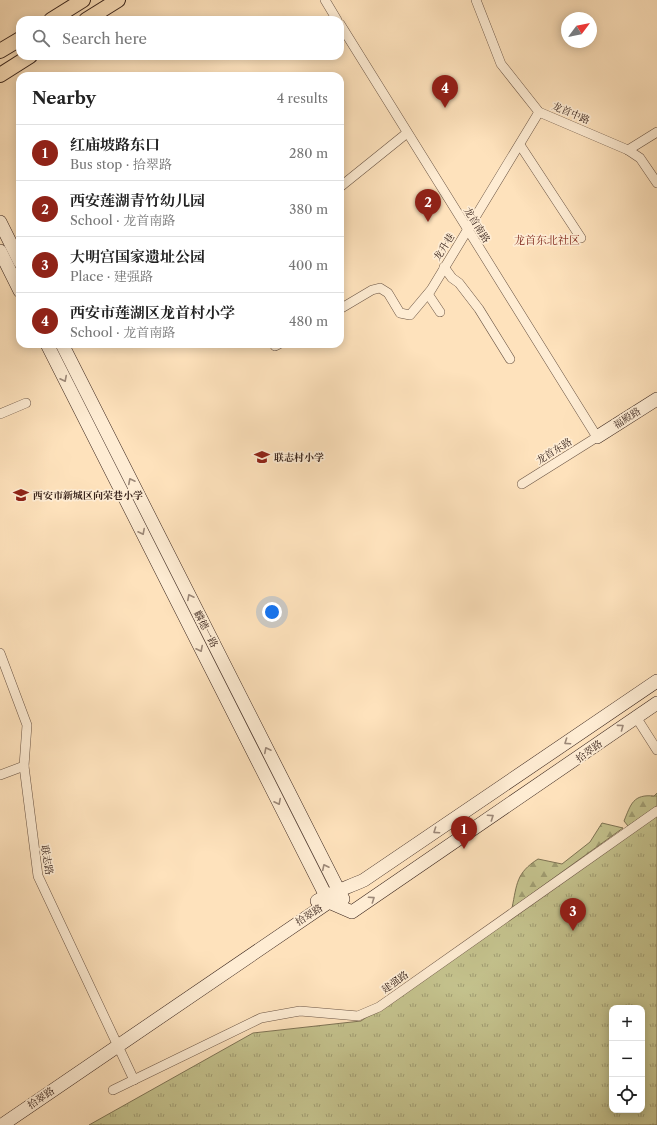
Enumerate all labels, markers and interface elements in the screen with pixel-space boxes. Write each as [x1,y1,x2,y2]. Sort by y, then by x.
north arrow [561,12,597,48]
search box [16,16,344,60]
icon: search [30,27,52,49]
text: Search here [62,29,147,48]
pin: 4 [432,75,458,108]
text: Nearby [32,88,96,108]
text: 4 results [277,90,328,106]
street label: 龙首中路 [550,99,592,127]
text: 红庙坡路东口 [70,135,160,154]
text: 1 [42,145,48,161]
text: 280 m [289,145,328,161]
text: Bus stop · 拾翠路 [70,156,172,172]
pin: 2 [415,189,441,222]
text: 西安莲湖青竹幼儿园 [70,191,205,210]
text: 2 [41,201,49,217]
text: 380 m [289,201,328,217]
street label: 龙首南路 [461,205,493,245]
text: School · 龙首南路 [70,212,175,228]
street label: 龙升巷 [431,231,457,263]
district label: 龙首东北社区 [514,233,580,247]
text: 大明宫国家遗址公园 [70,247,205,266]
text: 3 [41,257,49,273]
text: 400 m [288,257,328,273]
text: Place · 建强路 [70,268,153,284]
text: 西安市莲湖区龙首村小学 [70,303,235,322]
text: 4 [41,313,49,329]
text: 480 m [289,313,328,329]
text: School · 龙首南路 [70,324,175,340]
one-way arrow [60,375,67,382]
street label: 福殿路 [611,405,643,431]
street label: 龙首东路 [534,435,574,467]
school or university icon: 联志村小学 [253,448,271,466]
place label: 联志村小学 [274,451,324,464]
one-way arrow [128,477,136,485]
school or university icon: 西安市新城区向荣巷小学 [12,486,30,504]
place label: 西安市新城区向荣巷小学 [33,489,143,502]
one-way arrow [137,528,145,536]
one-way arrow [187,593,195,601]
your location [262,602,282,622]
street label: 麟德一路 [191,608,221,650]
one-way arrow [196,644,203,652]
one-way arrow [617,725,624,732]
one-way arrow [564,737,571,745]
street label: 拾翠路 [573,737,605,765]
one-way arrow [264,747,272,755]
one-way arrow [273,798,281,805]
one-way arrow [487,814,494,822]
pin: 1 [451,816,477,849]
one-way arrow [433,826,440,834]
street label: 联志路 [38,844,56,876]
one-way arrow [322,863,330,871]
one-way arrow [368,896,375,904]
pin: 3 [560,898,586,931]
street label: 拾翠路 [293,901,325,929]
street label: 建强路 [379,968,411,996]
map controls [609,1005,645,1113]
button: + [609,1005,645,1041]
button: − [609,1041,645,1077]
button: locate [609,1077,645,1113]
street label: 拾翠路 [25,1084,57,1112]

